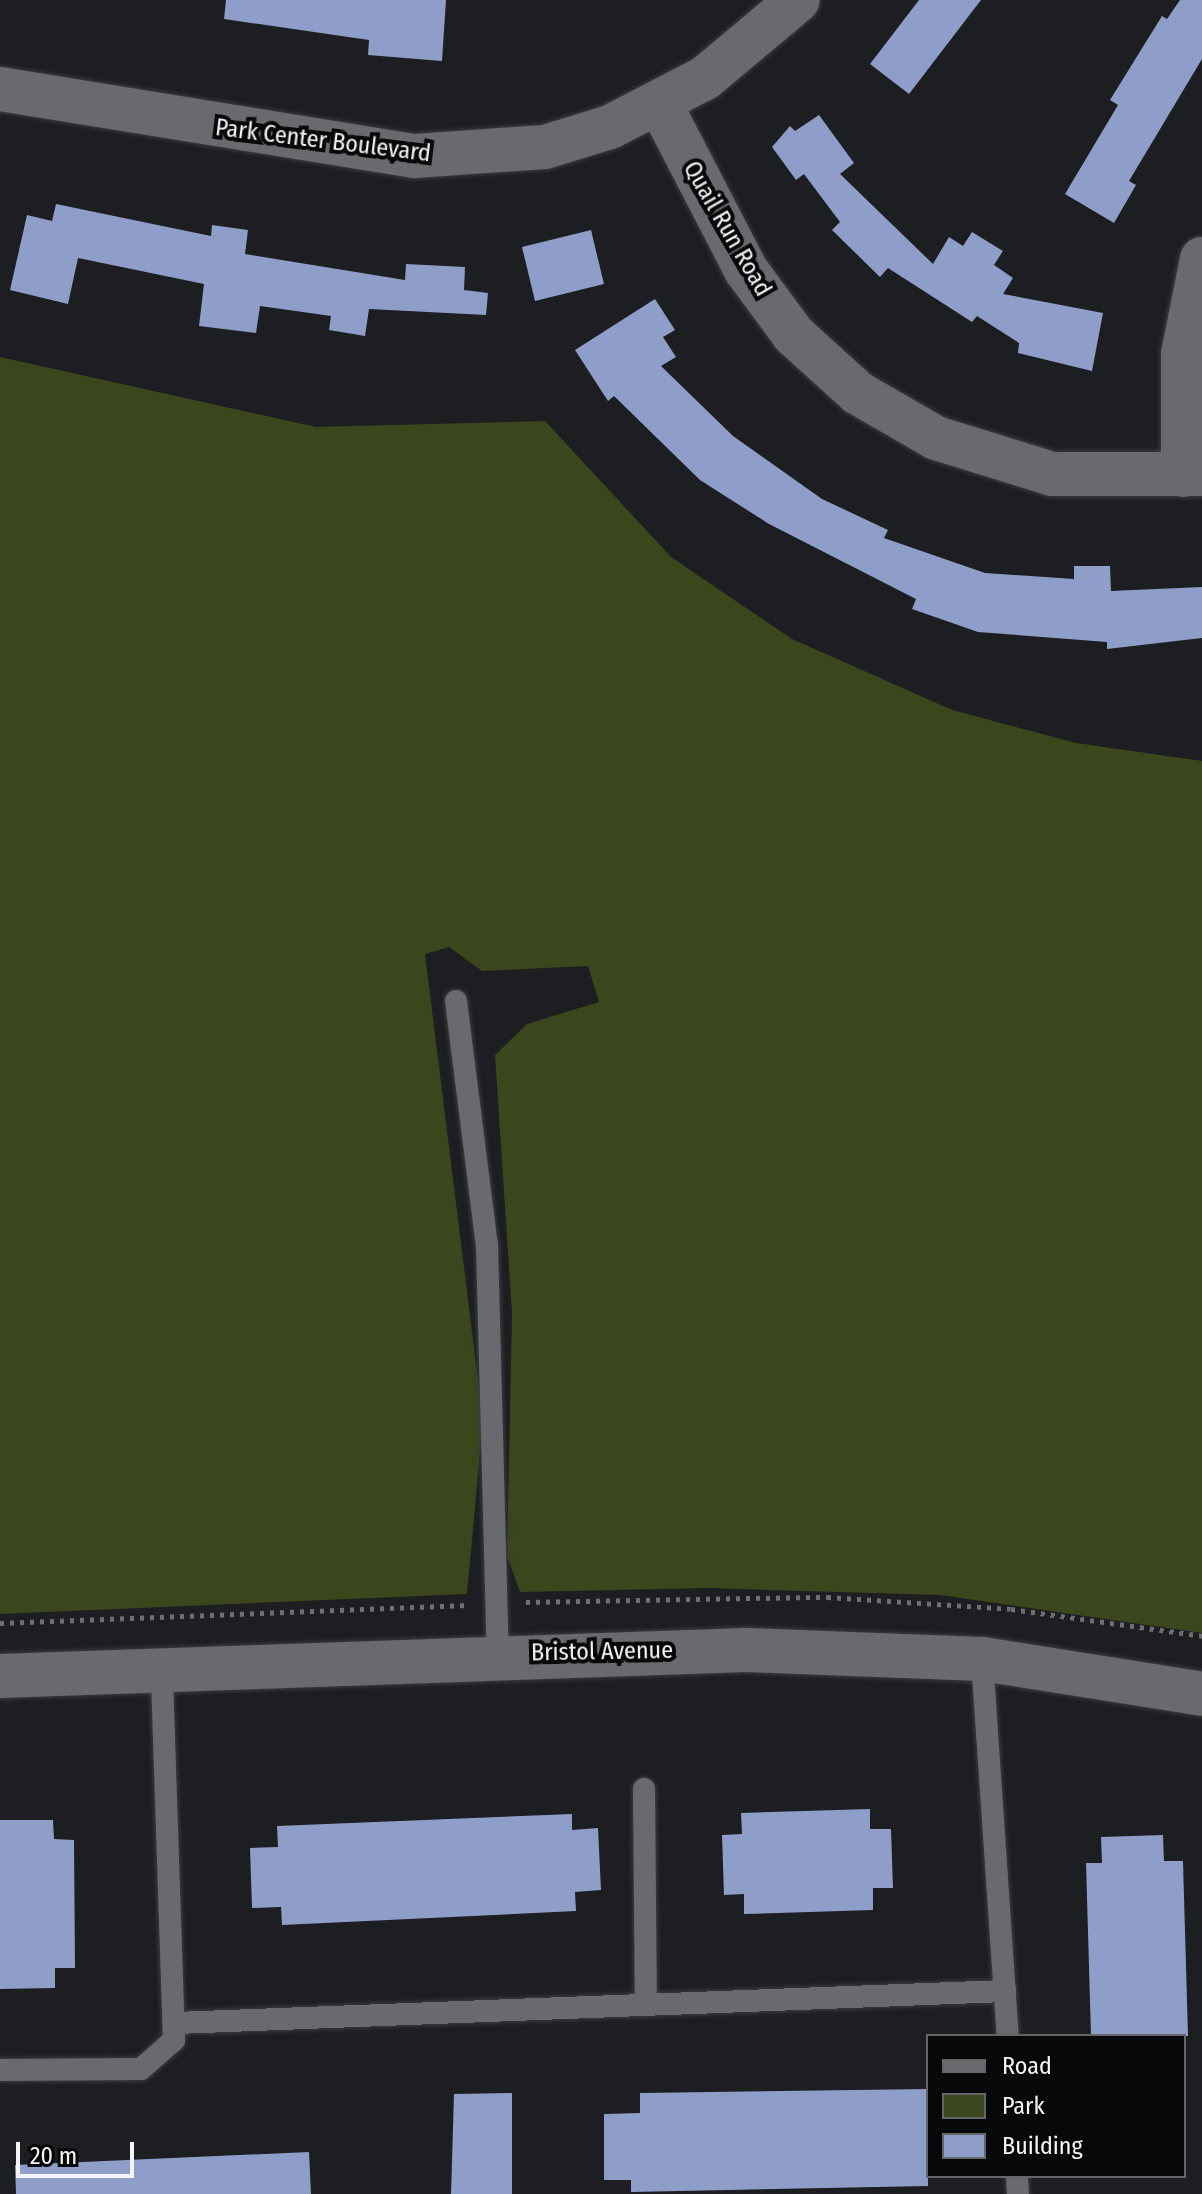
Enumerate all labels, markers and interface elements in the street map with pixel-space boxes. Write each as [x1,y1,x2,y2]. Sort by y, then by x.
street label: Park Center Boulevard [214,113,432,169]
street label: Quail Run Road [677,156,777,302]
street label: Bristol Avenue [531,1636,673,1668]
legend [926,2034,1186,2178]
text: Road [1002,2052,1052,2080]
text: Park [1002,2092,1045,2120]
scale bar [20,2126,138,2176]
text: Building [1002,2132,1083,2160]
text: 20 m [30,2142,77,2170]

